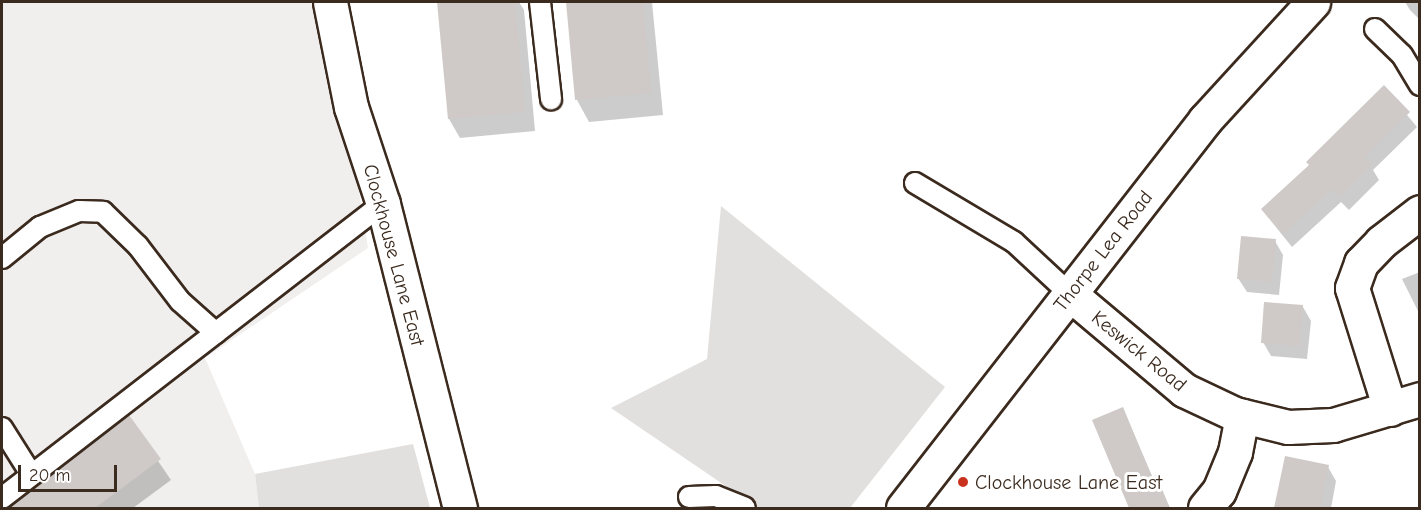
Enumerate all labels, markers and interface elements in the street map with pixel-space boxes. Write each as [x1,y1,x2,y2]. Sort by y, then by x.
street label: Clockhouse Lane East [358,161,430,349]
street label: Thorpe Lea Road [1048,186,1158,316]
street label: Keswick Road [1087,305,1191,397]
scale bar [21,453,120,491]
text: 20 m [29,465,70,486]
place label: Clockhouse Lane East [975,470,1162,494]
marker: Clockhouse Lane East [956,475,970,489]

